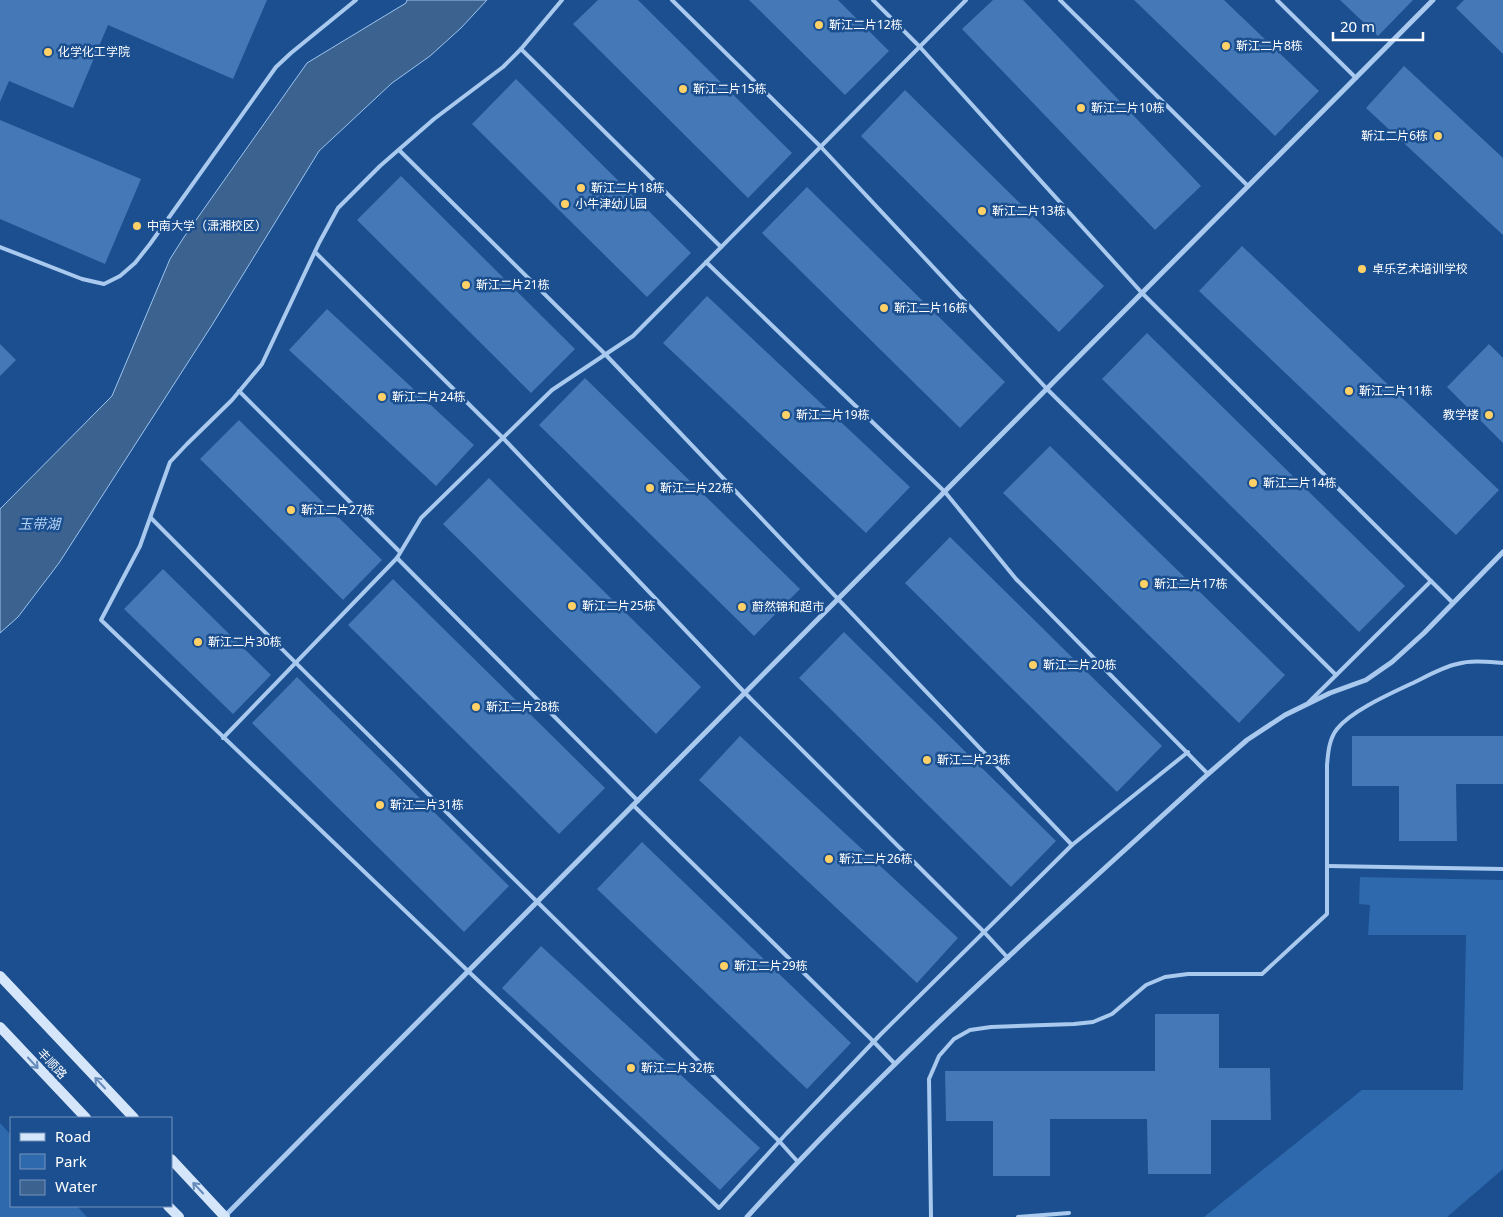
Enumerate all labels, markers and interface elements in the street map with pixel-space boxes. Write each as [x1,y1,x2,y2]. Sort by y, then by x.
scale bar [1333,10,1423,42]
place label: 靳江二片12栋 [829,16,903,33]
text: 20 m [1340,16,1375,36]
marker: 靳江二片12栋 [813,19,825,31]
place label: 靳江二片8栋 [1236,37,1303,54]
marker: 靳江二片8栋 [1220,40,1232,52]
place label: 化学化工学院 [58,43,130,60]
marker: 化学化工学院 [42,46,54,58]
place label: 靳江二片15栋 [693,80,767,97]
marker: 靳江二片15栋 [677,83,689,95]
place label: 靳江二片10栋 [1091,99,1165,116]
marker: 靳江二片10栋 [1075,102,1087,114]
place label: 靳江二片6栋 [1361,127,1428,144]
marker: 靳江二片6栋 [1432,130,1444,142]
place label: 靳江二片18栋 [591,179,665,196]
marker: 靳江二片18栋 [575,182,587,194]
place label: 小牛津幼儿园 [575,195,647,212]
marker: 小牛津幼儿园 [559,198,571,210]
place label: 靳江二片13栋 [992,202,1066,219]
marker: 靳江二片13栋 [976,205,988,217]
place label: 中南大学（潇湘校区） [147,217,267,234]
marker: 中南大学（潇湘校区） [131,220,143,232]
place label: 卓乐艺术培训学校 [1372,260,1468,277]
marker: 卓乐艺术培训学校 [1356,263,1368,275]
place label: 靳江二片21栋 [476,276,550,293]
marker: 靳江二片21栋 [460,279,472,291]
place label: 靳江二片16栋 [894,299,968,316]
marker: 靳江二片16栋 [878,302,890,314]
place label: 靳江二片11栋 [1359,382,1433,399]
marker: 靳江二片11栋 [1343,385,1355,397]
place label: 靳江二片24栋 [392,388,466,405]
marker: 靳江二片24栋 [376,391,388,403]
place label: 靳江二片19栋 [796,406,870,423]
place label: 教学楼 [1443,406,1479,423]
marker: 靳江二片19栋 [780,409,792,421]
marker: 教学楼 [1483,409,1495,421]
place label: 靳江二片14栋 [1263,474,1337,491]
marker: 靳江二片14栋 [1247,477,1259,489]
place label: 靳江二片22栋 [660,479,734,496]
marker: 靳江二片22栋 [644,482,656,494]
place label: 靳江二片27栋 [301,501,375,518]
marker: 靳江二片27栋 [285,504,297,516]
water label: 玉带湖 [18,514,62,533]
place label: 靳江二片17栋 [1154,575,1228,592]
marker: 靳江二片17栋 [1138,578,1150,590]
place label: 靳江二片25栋 [582,597,656,614]
place label: 蔚然锦和超市 [752,598,824,615]
marker: 靳江二片25栋 [566,600,578,612]
marker: 蔚然锦和超市 [736,601,748,613]
place label: 靳江二片30栋 [208,633,282,650]
marker: 靳江二片30栋 [192,636,204,648]
place label: 靳江二片20栋 [1043,656,1117,673]
marker: 靳江二片20栋 [1027,659,1039,671]
place label: 靳江二片28栋 [486,698,560,715]
marker: 靳江二片28栋 [470,701,482,713]
place label: 靳江二片23栋 [937,751,1011,768]
marker: 靳江二片23栋 [921,754,933,766]
place label: 靳江二片31栋 [390,796,464,813]
marker: 靳江二片31栋 [374,799,386,811]
place label: 靳江二片26栋 [839,850,913,867]
marker: 靳江二片26栋 [823,853,835,865]
place label: 靳江二片29栋 [734,957,808,974]
marker: 靳江二片29栋 [718,960,730,972]
street label: 丰顺路 [34,1045,71,1083]
one-way arrow [27,1056,39,1069]
place label: 靳江二片32栋 [641,1059,715,1076]
marker: 靳江二片32栋 [625,1062,637,1074]
one-way arrow [94,1076,106,1089]
legend [10,1117,172,1207]
text: Road [55,1126,91,1146]
text: Park [55,1151,87,1171]
text: Water [55,1176,97,1196]
one-way arrow [192,1182,204,1194]

